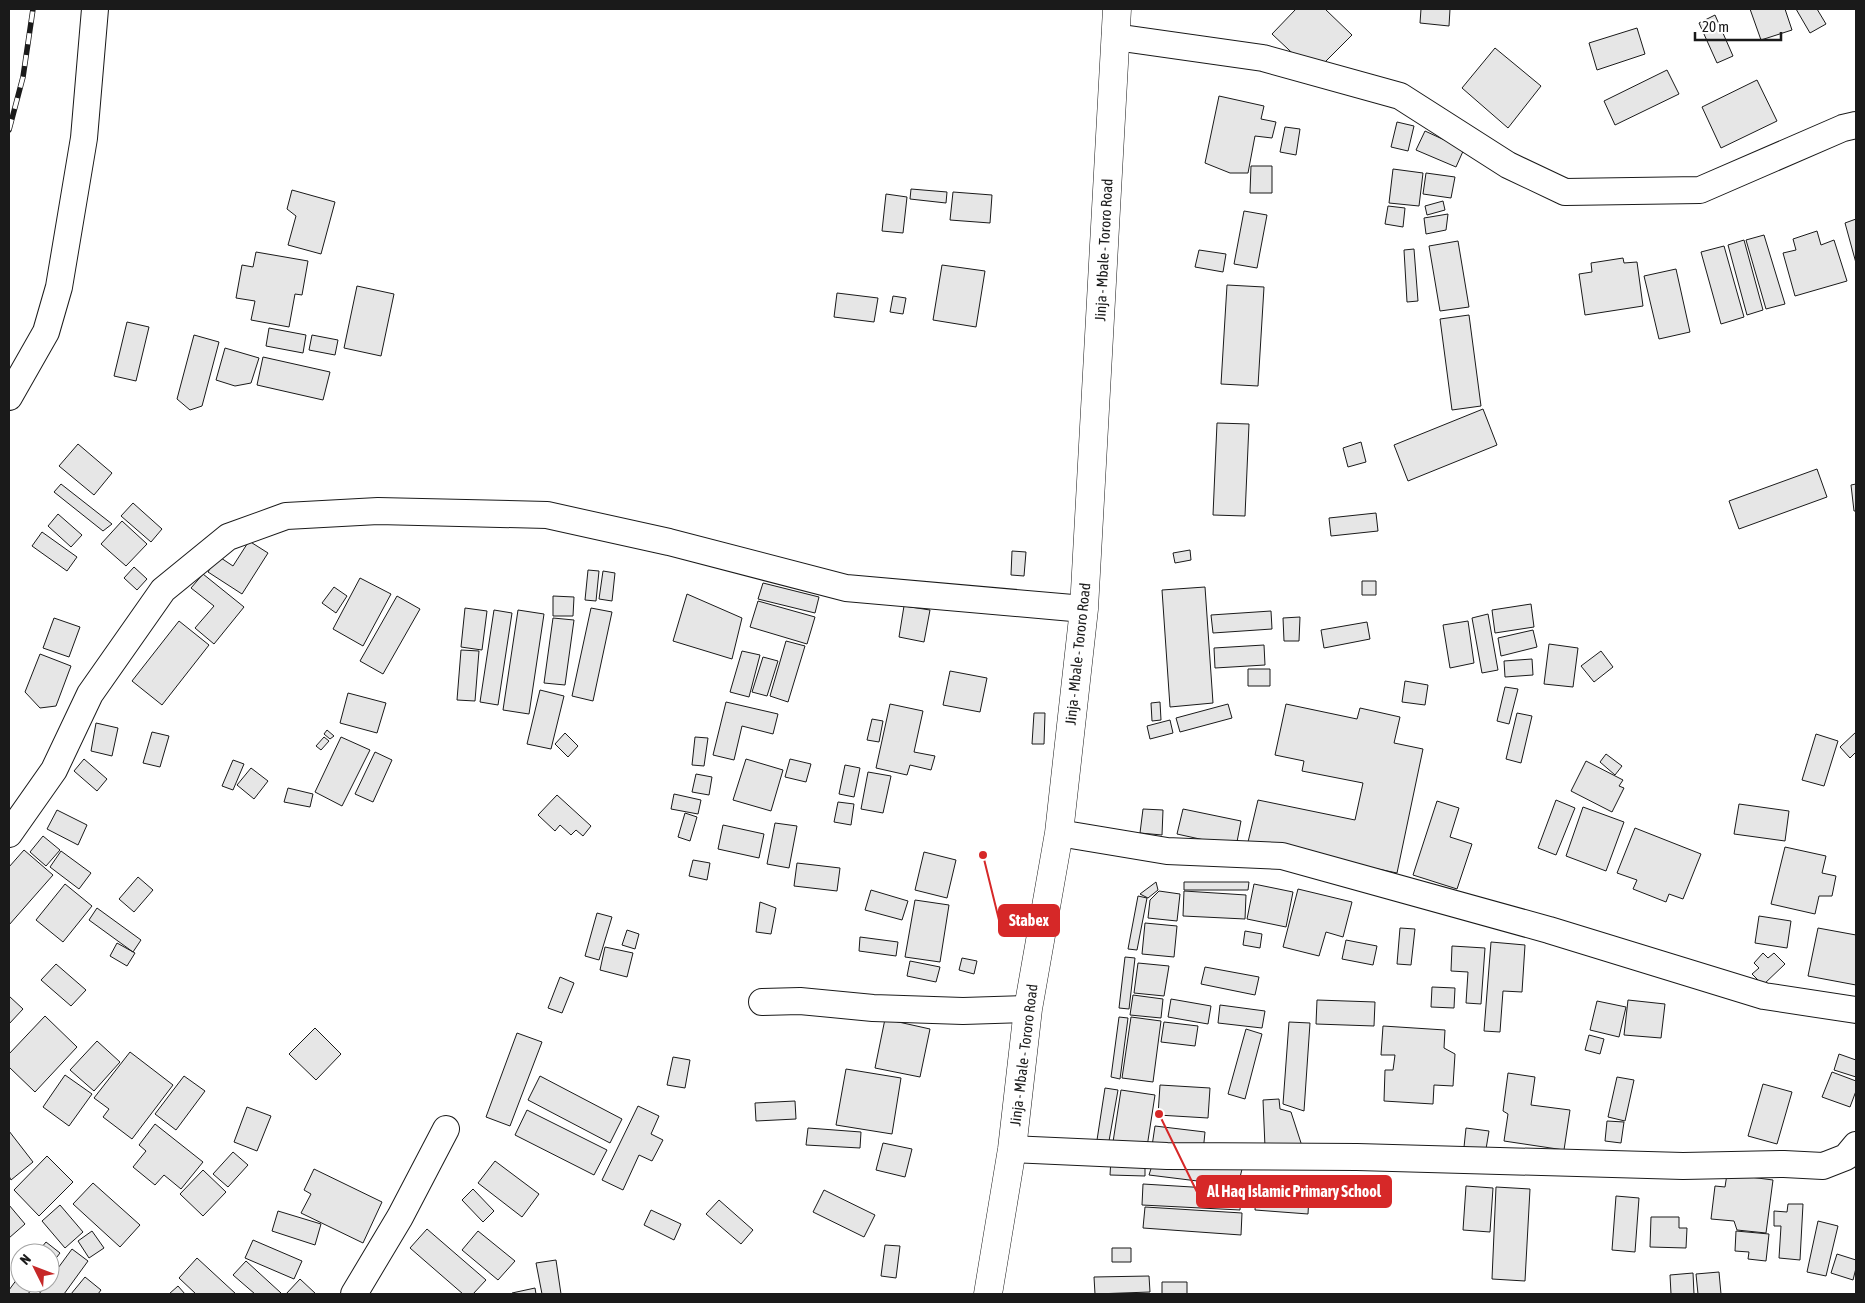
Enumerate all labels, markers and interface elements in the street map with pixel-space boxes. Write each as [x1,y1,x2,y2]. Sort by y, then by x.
scale bar [1695,10,1781,42]
text: 20 m [1702,18,1729,35]
street label: Jinja - Mbale - Tororo Road [1091,178,1116,322]
street label: Jinja - Mbale - Tororo Road [1062,582,1093,726]
callout: Stabex [999,905,1059,936]
text: Stabex [1009,911,1049,929]
street label: Jinja - Mbale - Tororo Road [1006,983,1041,1127]
callout: Al Haq Islamic Primary School [1197,1176,1391,1207]
text: Al Haq Islamic Primary School [1206,1182,1382,1200]
north arrow [10,1243,60,1293]
text: N [17,1251,34,1268]

